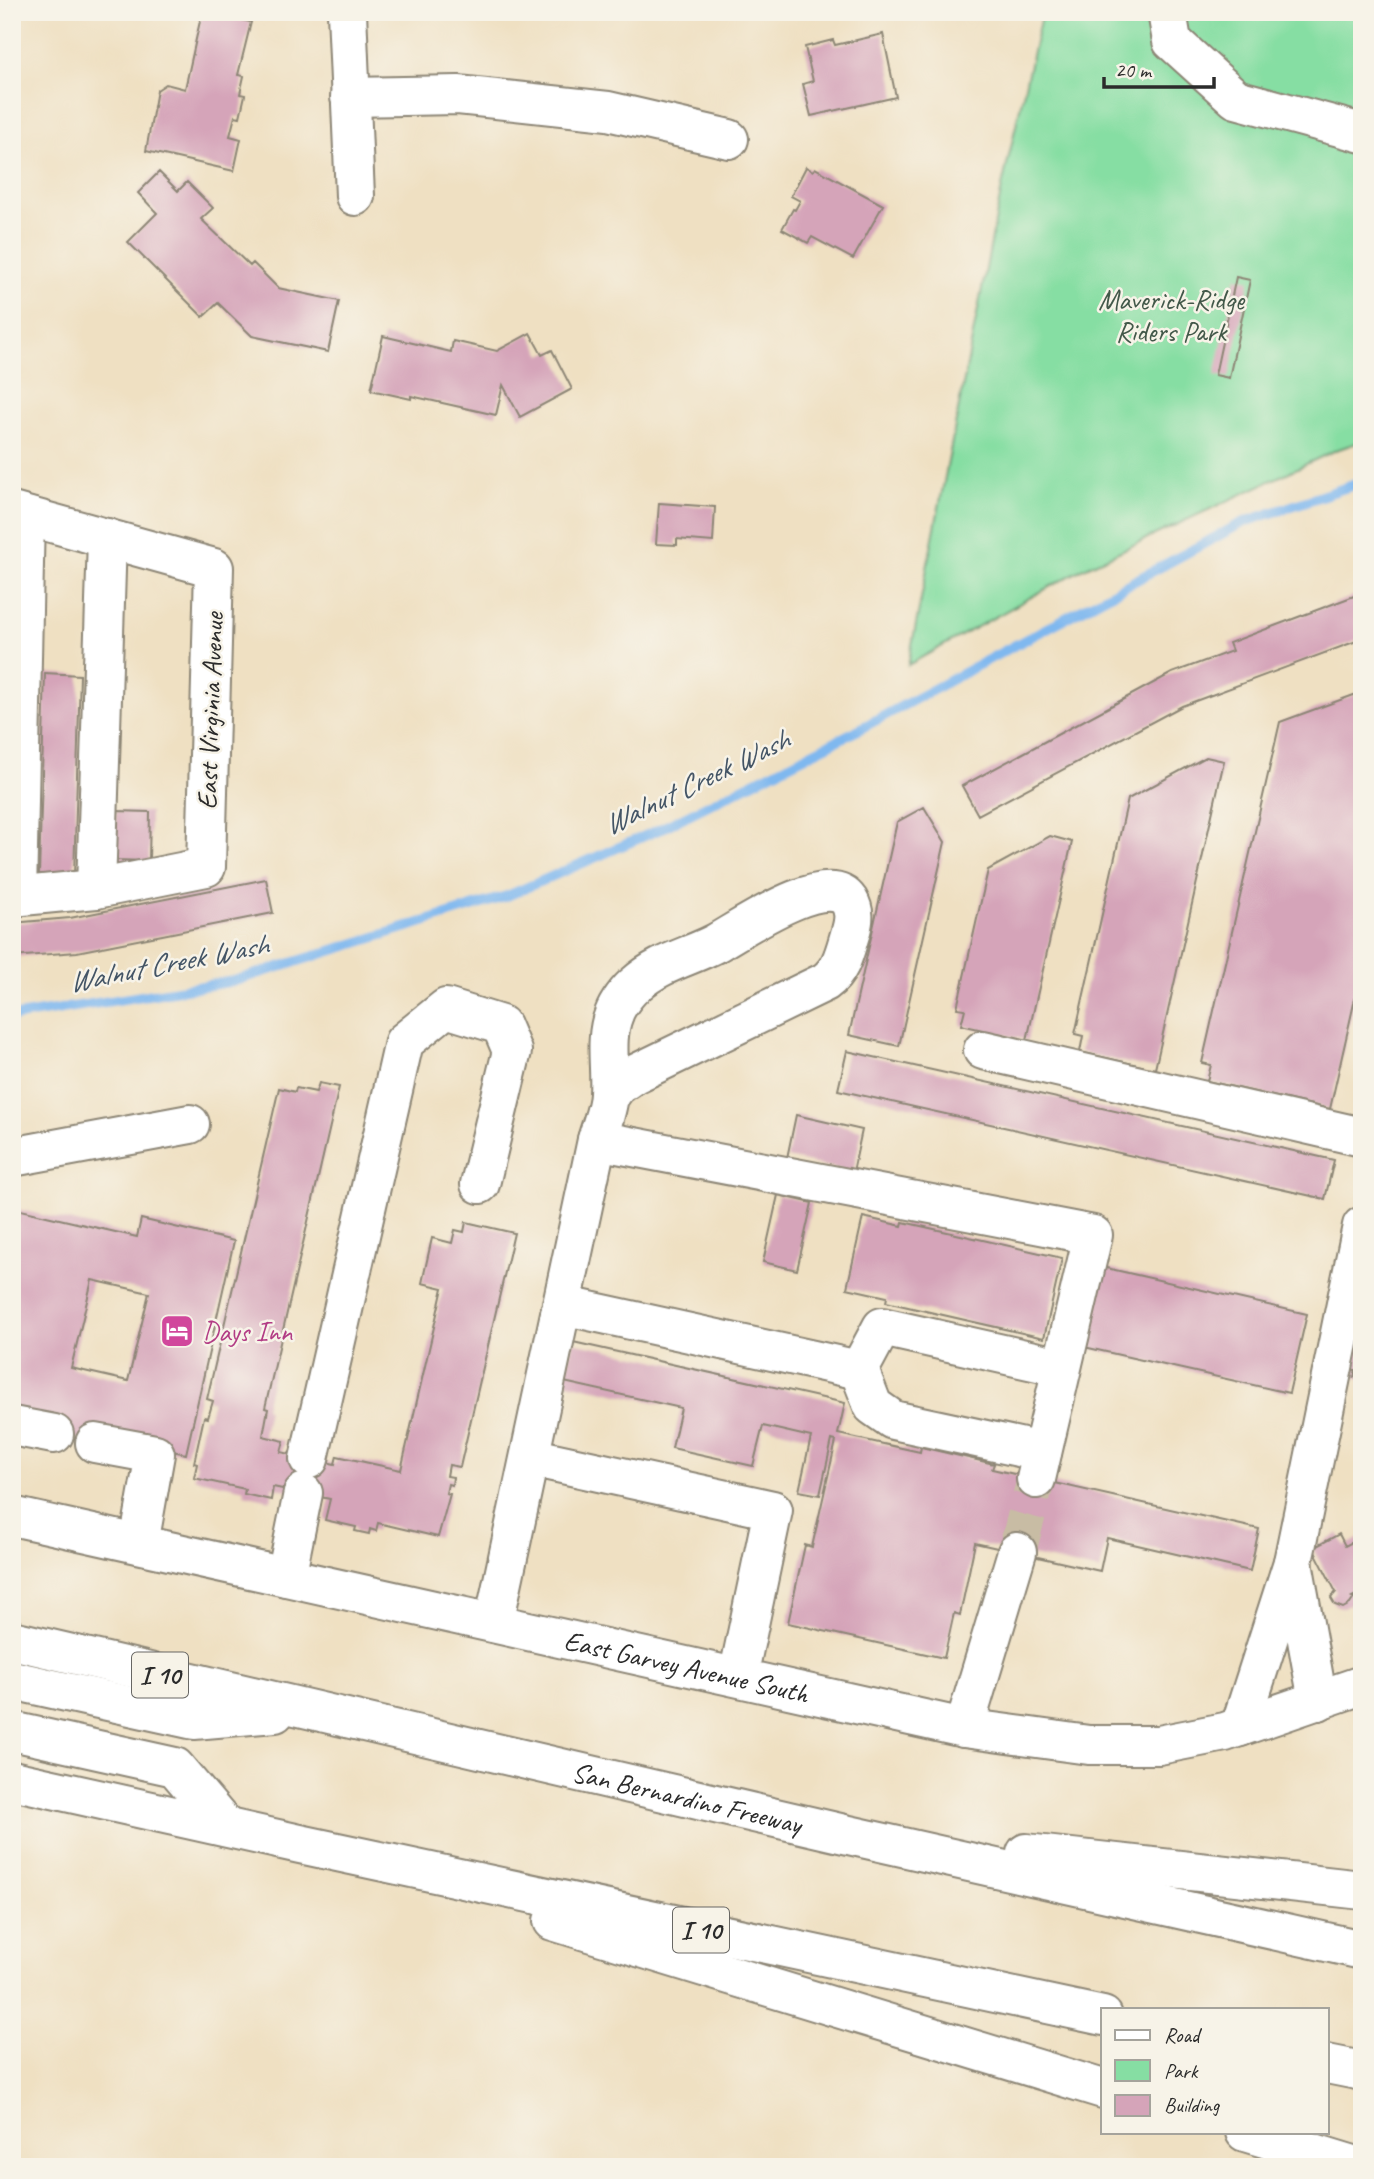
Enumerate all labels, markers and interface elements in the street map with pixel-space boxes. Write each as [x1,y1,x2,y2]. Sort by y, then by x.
scale bar [1104,46,1215,90]
text: 20 m [1115,57,1153,83]
park label: Maverick-Ridge Riders Park [1098,282,1246,349]
street label: East Virginia Avenue [189,610,231,810]
water label: Walnut Creek Wash [597,720,797,843]
water label: Walnut Creek Wash [65,925,273,1001]
hotel icon: Days Inn [158,1312,196,1350]
place label: Days Inn [202,1314,294,1349]
street label: East Garvey Avenue South [561,1622,813,1711]
road number: I 10 [132,1652,188,1698]
street label: San Bernardino Freeway [569,1754,807,1842]
road number: I 10 [673,1908,729,1952]
legend [1101,2008,1328,2134]
text: Road [1164,2022,1203,2048]
text: Park [1164,2058,1199,2084]
text: Building [1164,2092,1221,2118]

